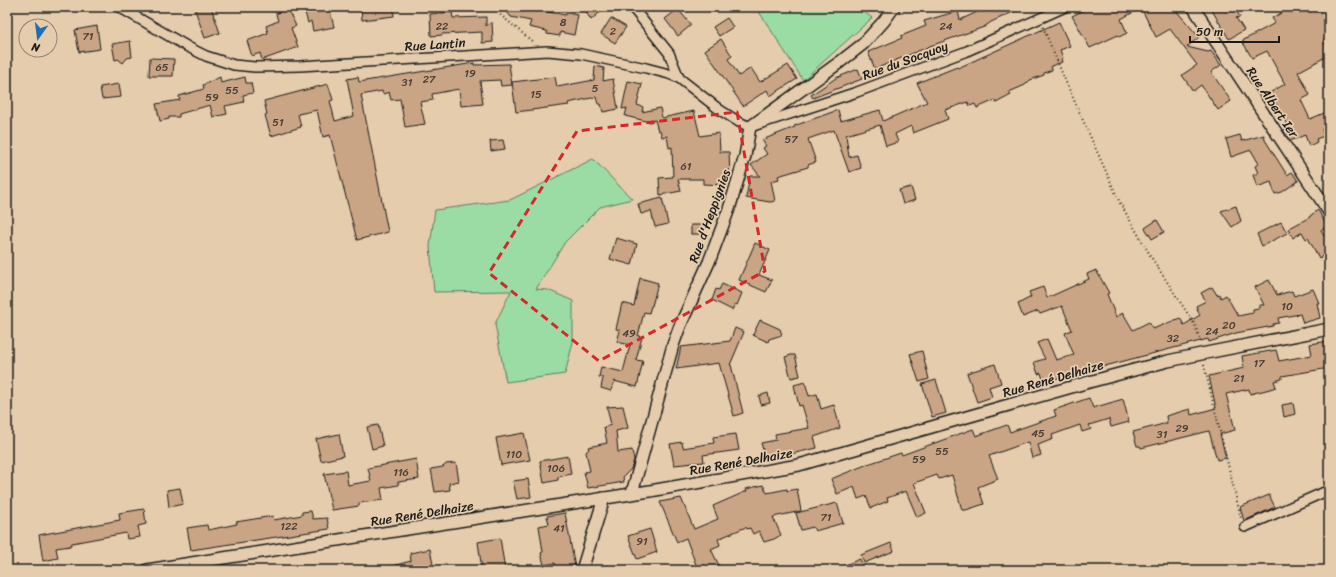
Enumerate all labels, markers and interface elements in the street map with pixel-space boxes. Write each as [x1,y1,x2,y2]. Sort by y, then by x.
house number: 8 [560,13,567,32]
house number: 22 [436,17,449,36]
house number: 24 [939,17,953,36]
north arrow [18,18,58,58]
scale bar [1190,18,1279,44]
text: 50 m [1196,21,1223,43]
house number: 2 [610,22,617,41]
house number: 71 [83,27,94,46]
street label: Rue Lantin [404,31,466,58]
street label: Rue du Socquoy [859,34,952,87]
text: N [29,37,43,58]
house number: 65 [156,58,169,77]
street label: Rue Albert Ier [1240,62,1305,143]
house number: 19 [464,64,476,83]
house number: 27 [423,70,436,89]
house number: 31 [402,73,413,92]
house number: 5 [592,79,599,98]
house number: 55 [225,81,239,100]
house number: 15 [530,85,542,104]
house number: 59 [205,88,219,107]
house number: 51 [272,113,284,132]
house number: 57 [784,130,798,149]
house number: 61 [681,157,692,176]
street label: Rue d'Heppignies [682,165,737,266]
house number: 10 [1281,297,1293,316]
house number: 20 [1222,316,1236,335]
house number: 24 [1205,322,1219,341]
house number: 49 [622,324,636,343]
house number: 32 [1167,329,1180,348]
street label: Rue René Delhaize [1000,353,1107,404]
house number: 17 [1254,354,1265,373]
house number: 21 [1233,369,1245,388]
house number: 29 [1175,419,1189,438]
house number: 45 [1031,424,1045,443]
house number: 31 [1157,425,1168,444]
street label: Rue René Delhaize [688,441,795,482]
house number: 55 [935,442,949,461]
house number: 110 [506,445,522,464]
house number: 59 [912,450,926,469]
house number: 106 [547,459,565,478]
house number: 116 [393,463,409,482]
street label: Rue René Delhaize [369,494,476,533]
house number: 71 [821,508,832,527]
house number: 122 [280,517,298,536]
house number: 41 [553,519,565,538]
house number: 91 [636,532,648,551]

